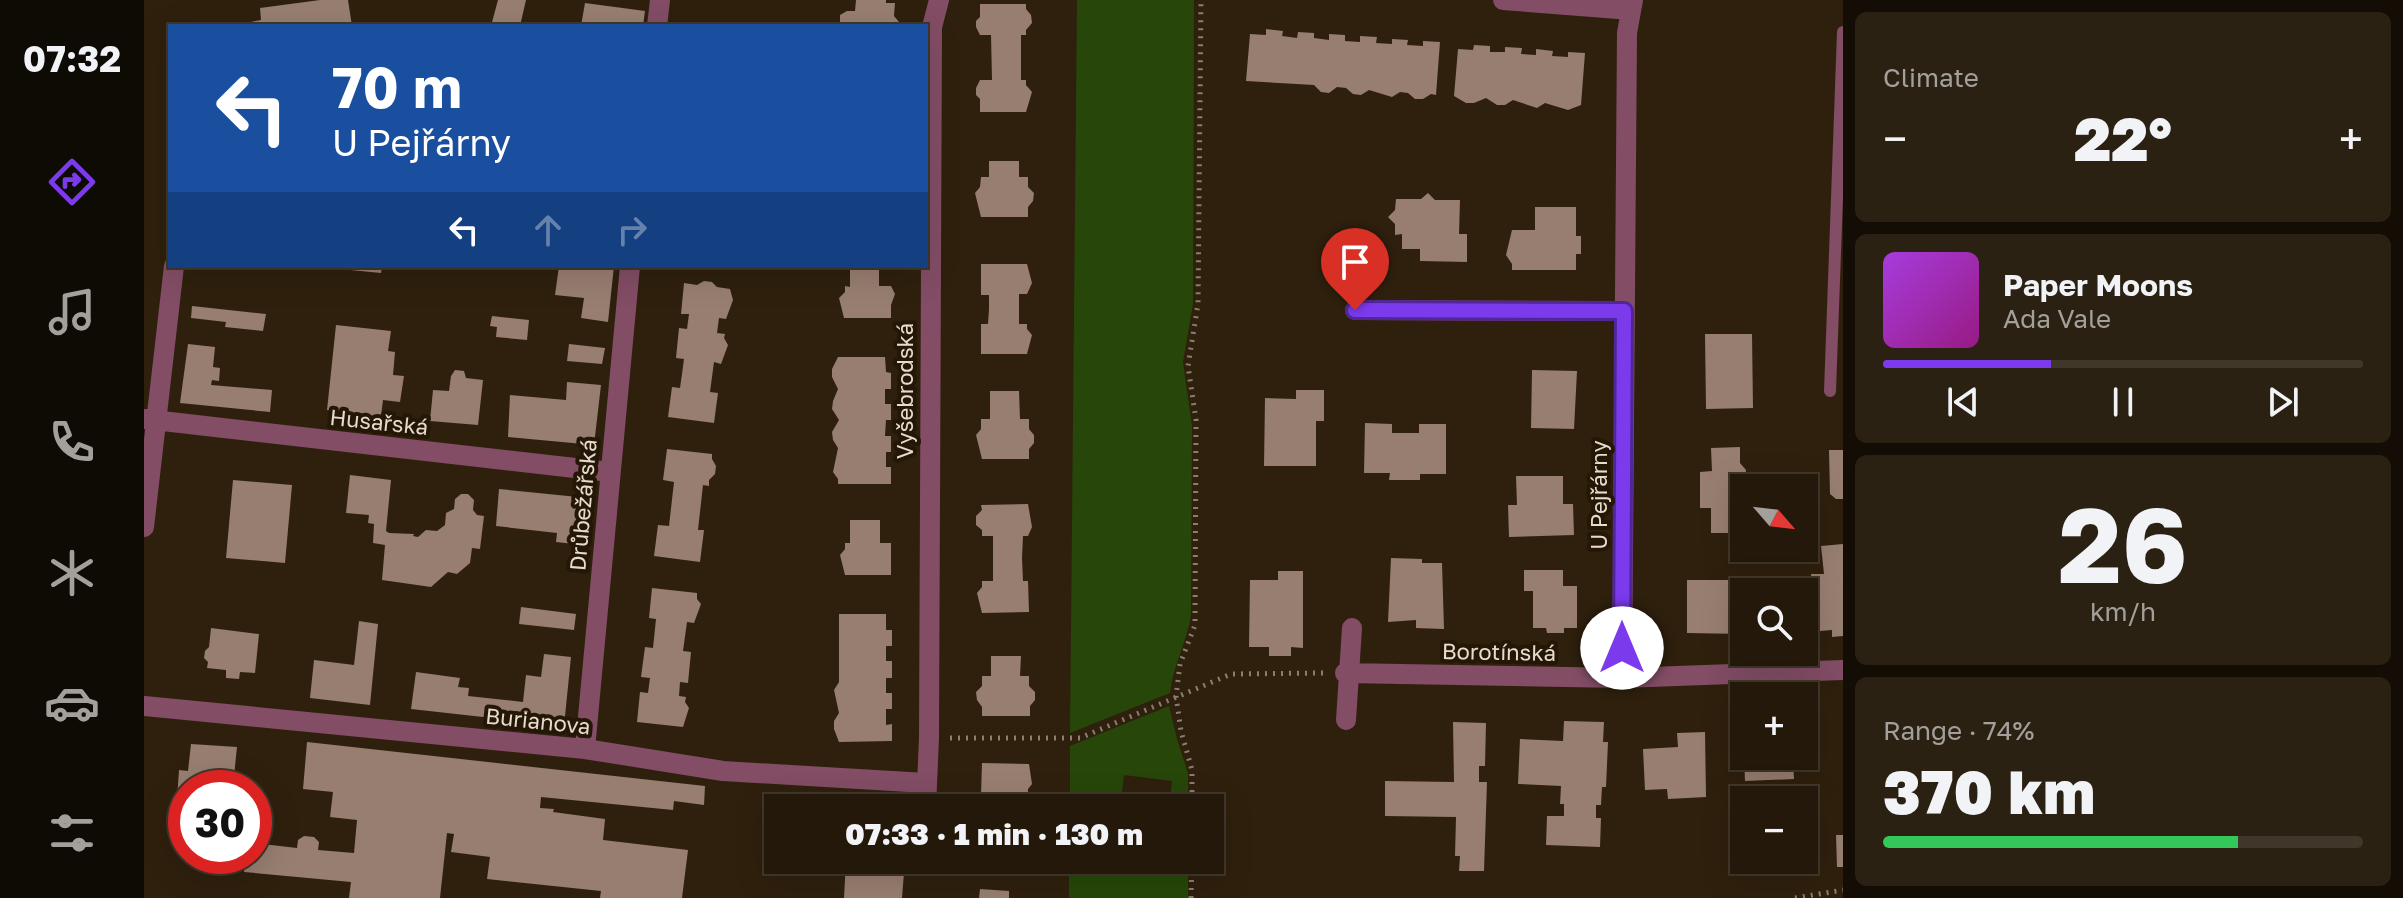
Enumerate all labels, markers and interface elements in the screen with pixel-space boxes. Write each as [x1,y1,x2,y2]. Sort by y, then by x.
text: 07:32 [23,37,121,80]
text: 70 m [332,53,462,120]
icon: left [200,56,304,160]
text: Climate [1883,62,1979,93]
text: 22° [2074,102,2172,174]
text: − [1883,112,1907,165]
text: + [2339,112,2363,165]
text: U Pejřárny [332,121,511,164]
icon: directions [44,154,100,210]
icon: left [442,208,486,252]
icon: ahead [526,208,570,252]
icon: right [610,208,654,252]
pin [1321,228,1389,310]
icon: arrive [1333,240,1377,284]
text: Paper Moons [2003,267,2193,303]
icon: music [44,284,100,340]
text: Ada Vale [2003,303,2111,334]
street label: Vyšebrodská [891,323,918,459]
icon: previous [1941,380,1985,424]
icon: pause [2101,380,2145,424]
icon: next [2261,380,2305,424]
street label: Husařská [328,403,430,440]
icon: phone [44,414,100,470]
street label: Drůbežářská [563,438,602,572]
street label: U Pejřárny [1585,440,1612,550]
north arrow [1730,474,1818,562]
map controls [1730,474,1818,874]
text: 26 [2058,481,2188,606]
icon: climate [44,545,100,601]
button: search [1730,578,1818,666]
text: km/h [2090,596,2156,627]
position arrow [1580,606,1664,690]
street label: Borotínská [1442,637,1556,666]
icon: car [44,675,100,731]
button: + [1730,682,1818,770]
street label: Burianova [484,702,592,739]
text: Range · 74% [1883,715,2034,746]
text: 370 km [1883,755,2095,827]
speed limit sign: 30 [168,770,272,874]
button: − [1730,786,1818,874]
icon: filters [44,805,100,861]
text: 07:33 · 1 min · 130 m [845,816,1143,852]

